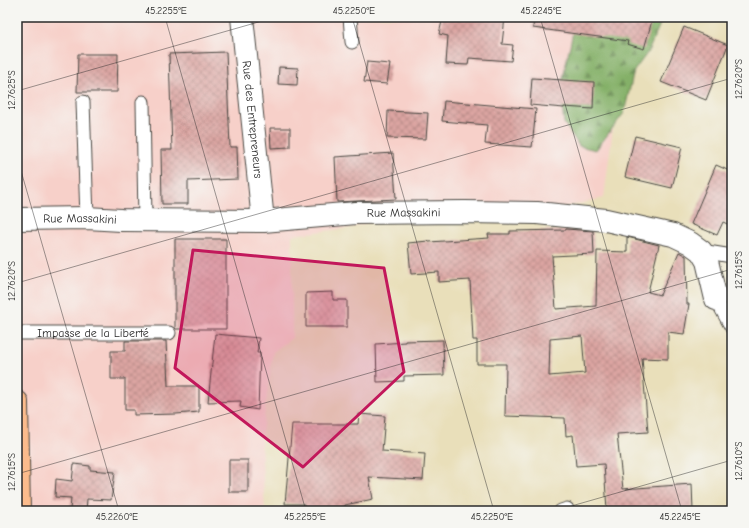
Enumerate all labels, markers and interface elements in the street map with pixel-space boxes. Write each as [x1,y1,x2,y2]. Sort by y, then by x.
text: 45.2255°E [145,5,187,17]
text: 45.2250°E [333,5,375,17]
text: 45.2245°E [521,5,561,17]
text: 12.7620°S [733,58,745,99]
street label: Rue des Entrepreneurs [240,60,266,179]
text: 12.7625°S [6,70,18,110]
street label: Rue Massakini [367,205,440,220]
street label: Rue Massakini [43,211,117,227]
text: 12.7615°S [733,250,745,289]
text: 12.7620°S [6,260,18,301]
street label: Impasse de la Liberté [37,326,149,340]
text: 12.7610°S [733,441,745,480]
text: 12.7615°S [6,452,18,491]
text: 45.2260°E [96,511,138,523]
text: 45.2255°E [284,511,326,523]
text: 45.2250°E [471,511,513,523]
text: 45.2245°E [660,511,700,523]

